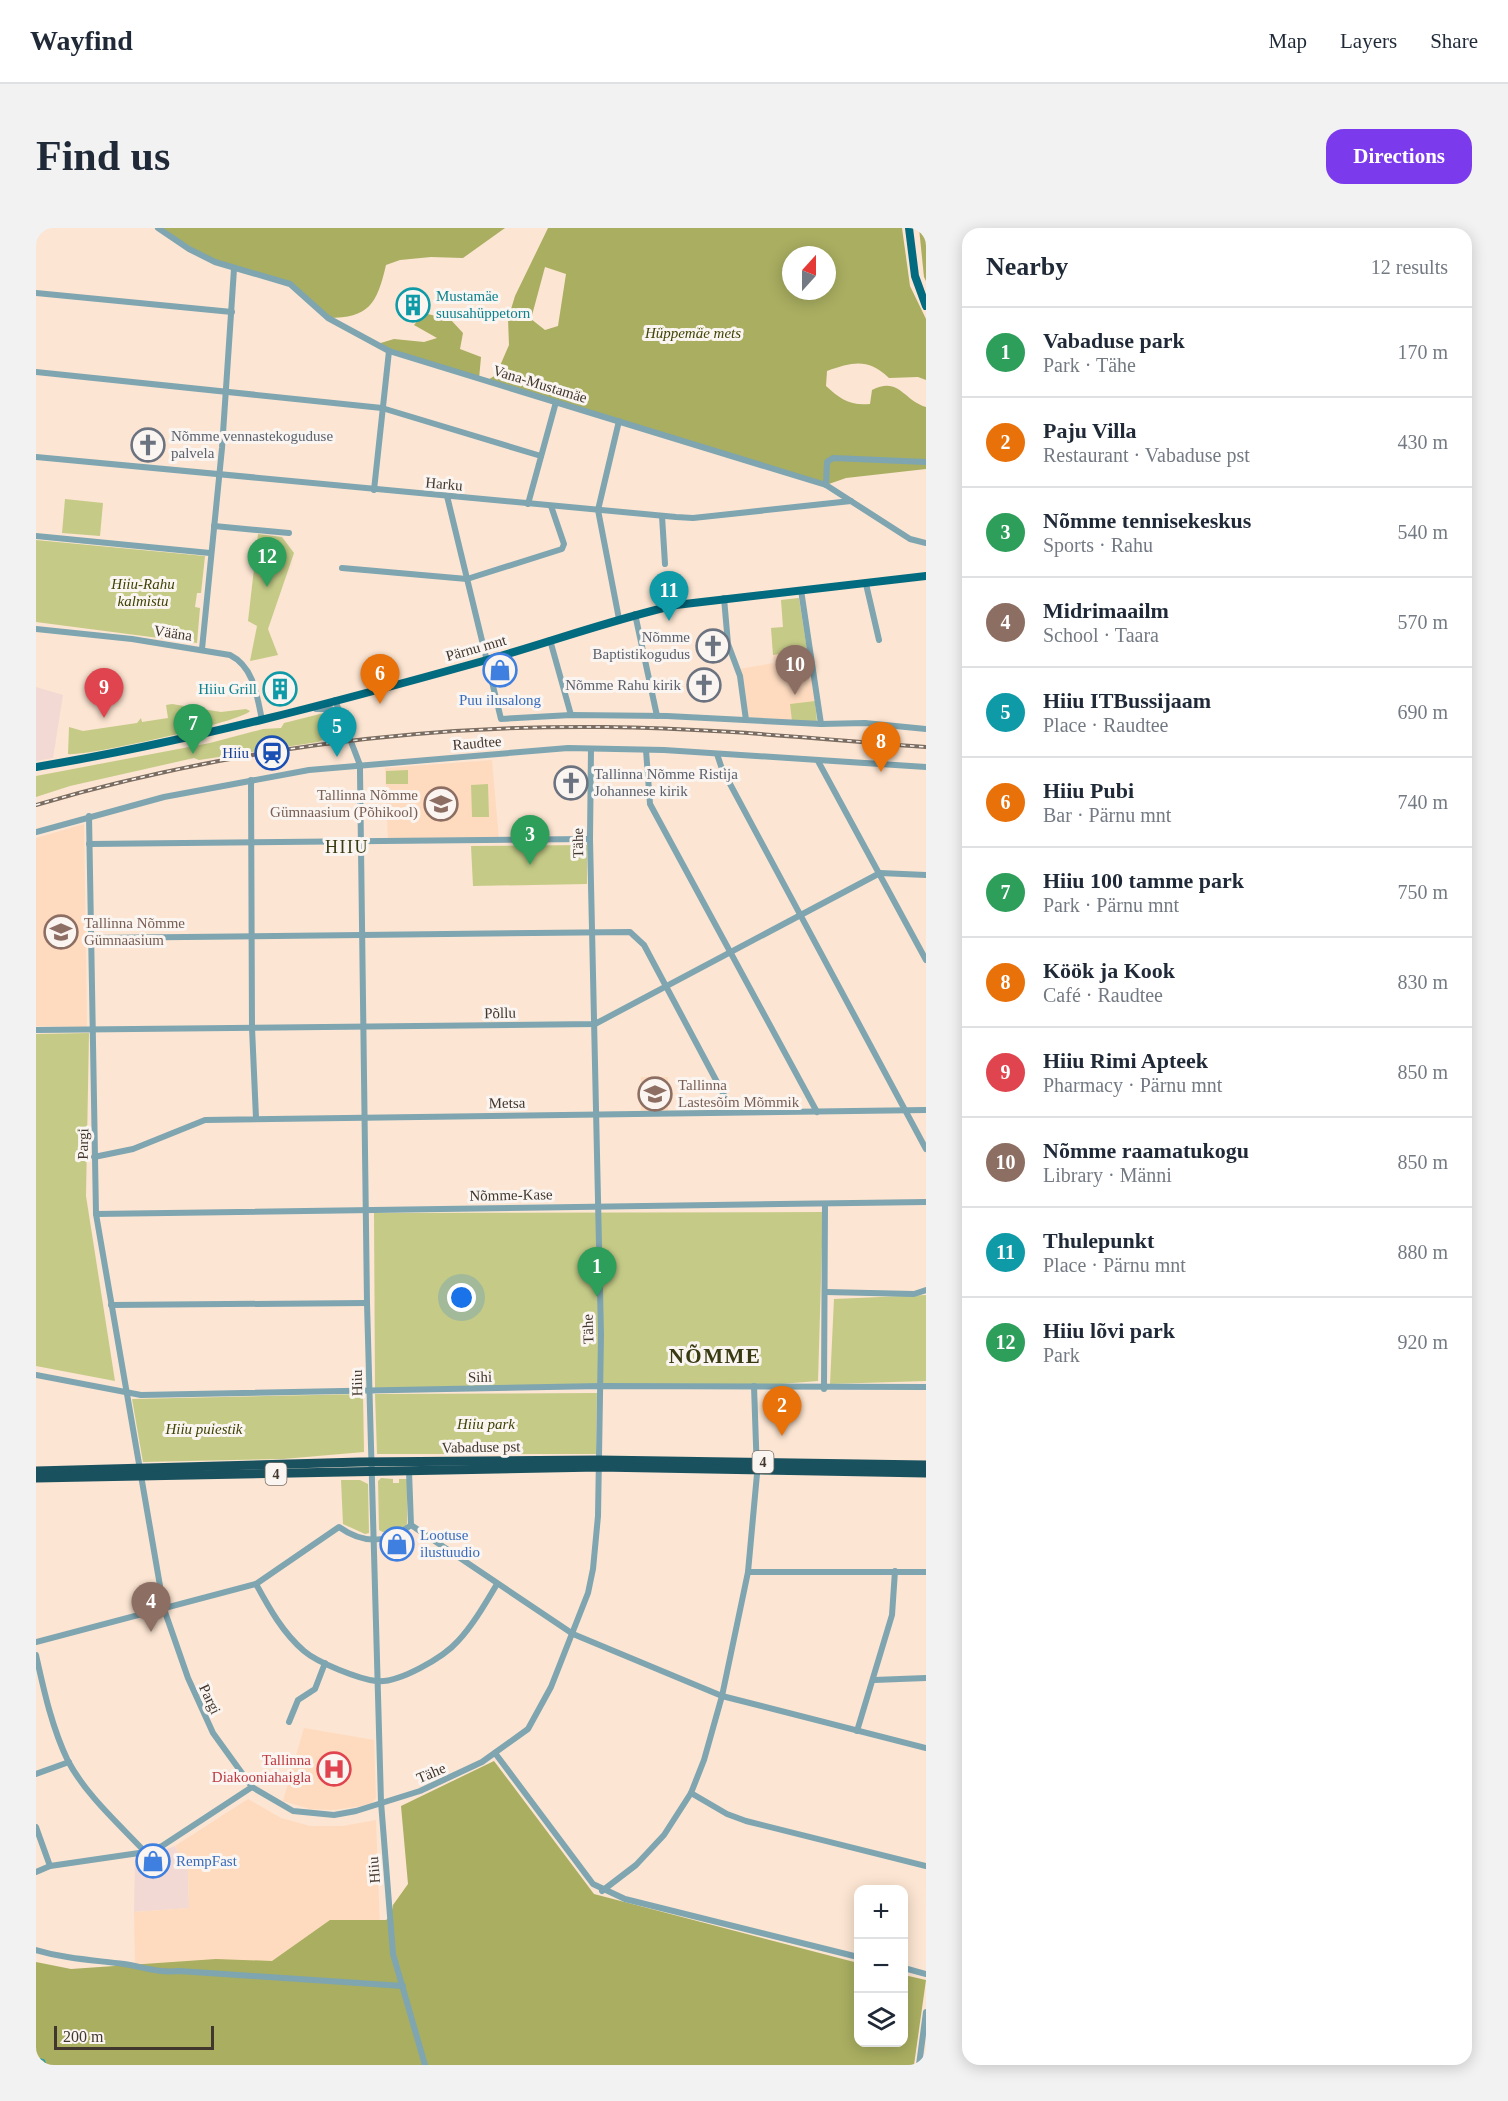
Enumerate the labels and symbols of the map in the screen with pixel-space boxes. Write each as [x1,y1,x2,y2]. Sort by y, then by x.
north arrow [782,246,836,300]
building icon: Mustamäe suusahüppetorn [395,287,431,323]
place label: Mustamäe suusahüppetorn [436,288,531,321]
park label: Hüppemäe mets [644,325,741,341]
street label: Vana-Mustamäe [491,362,589,406]
church icon: Nõmme vennastekoguduse palvela [130,427,166,463]
place label: Nõmme vennastekoguduse palvela [171,428,333,461]
street label: Harku [425,474,464,494]
pin: 12 [248,538,286,587]
pin: 11 [650,572,688,621]
park label: Hiiu-Rahu kalmistu [110,576,175,609]
street label: Vääna [153,622,193,644]
church icon: Nõmme Baptistikogudus [695,628,731,664]
place label: Nõmme Baptistikogudus [592,629,690,662]
street label: Pärnu mnt [444,632,509,664]
pin: 10 [776,646,814,695]
shop icon: Puu ilusalong [482,652,518,688]
pin: 6 [360,654,400,704]
church icon: Nõmme Rahu kirik [686,667,722,703]
pin: 9 [84,668,124,718]
building icon: Hiiu Grill [262,671,298,707]
place label: Nõmme Rahu kirik [565,677,681,693]
place label: Hiiu Grill [198,681,257,697]
place label: Puu ilusalong [459,692,542,708]
pin: 7 [174,704,212,754]
pin: 5 [318,708,356,757]
pin: 8 [862,722,900,772]
street label: Raudtee [452,733,503,753]
station icon: Hiiu [254,735,290,771]
place label: Hiiu [222,745,249,761]
church icon: Tallinna Nõmme Ristija Johannese kirik [553,765,589,801]
place label: Tallinna Nõmme Ristija Johannese kirik [594,766,738,799]
school or university icon: Tallinna Nõmme Gümnaasium (Põhikool) [423,786,459,822]
place label: Tallinna Nõmme Gümnaasium (Põhikool) [270,787,418,821]
pin: 3 [510,816,550,865]
street label: Tähe [570,828,586,858]
district label: HIIU [325,837,369,857]
school or university icon: Tallinna Nõmme Gümnaasium [43,914,79,950]
place label: Tallinna Nõmme Gümnaasium [84,915,185,948]
street label: Põllu [484,1005,516,1021]
school or university icon: Tallinna Lastesõim Mõmmik [637,1076,673,1112]
place label: Tallinna Lastesõim Mõmmik [678,1077,800,1110]
street label: Metsa [489,1095,526,1111]
street label: Pargi [75,1128,91,1160]
street label: Nõmme-Kase [469,1186,553,1204]
pin: 1 [578,1248,616,1297]
your location [447,1283,476,1312]
street label: Tähe [579,1313,597,1344]
district label: NÕMME [669,1344,761,1368]
street label: Hiiu [349,1369,365,1396]
street label: Sihi [468,1369,492,1385]
pin: 2 [762,1386,802,1436]
park label: Hiiu park [456,1416,515,1432]
park label: Hiiu puiestik [164,1421,243,1437]
street label: Vabaduse pst [441,1438,521,1456]
road number: 4 [752,1451,774,1473]
road number: 4 [266,1463,286,1485]
shop icon: Lootuse ilustuudio [379,1526,415,1562]
place label: Lootuse ilustuudio [420,1527,480,1560]
pin: 4 [132,1582,170,1632]
street label: Pargi [196,1681,224,1717]
hospital icon: Tallinna Diakooniahaigla [316,1751,352,1787]
place label: Tallinna Diakooniahaigla [212,1752,311,1785]
street label: Tähe [414,1760,448,1786]
shop icon: RempFast [135,1843,171,1879]
place label: RempFast [176,1853,238,1869]
street label: Hiiu [365,1856,383,1884]
scale bar [54,2023,214,2050]

